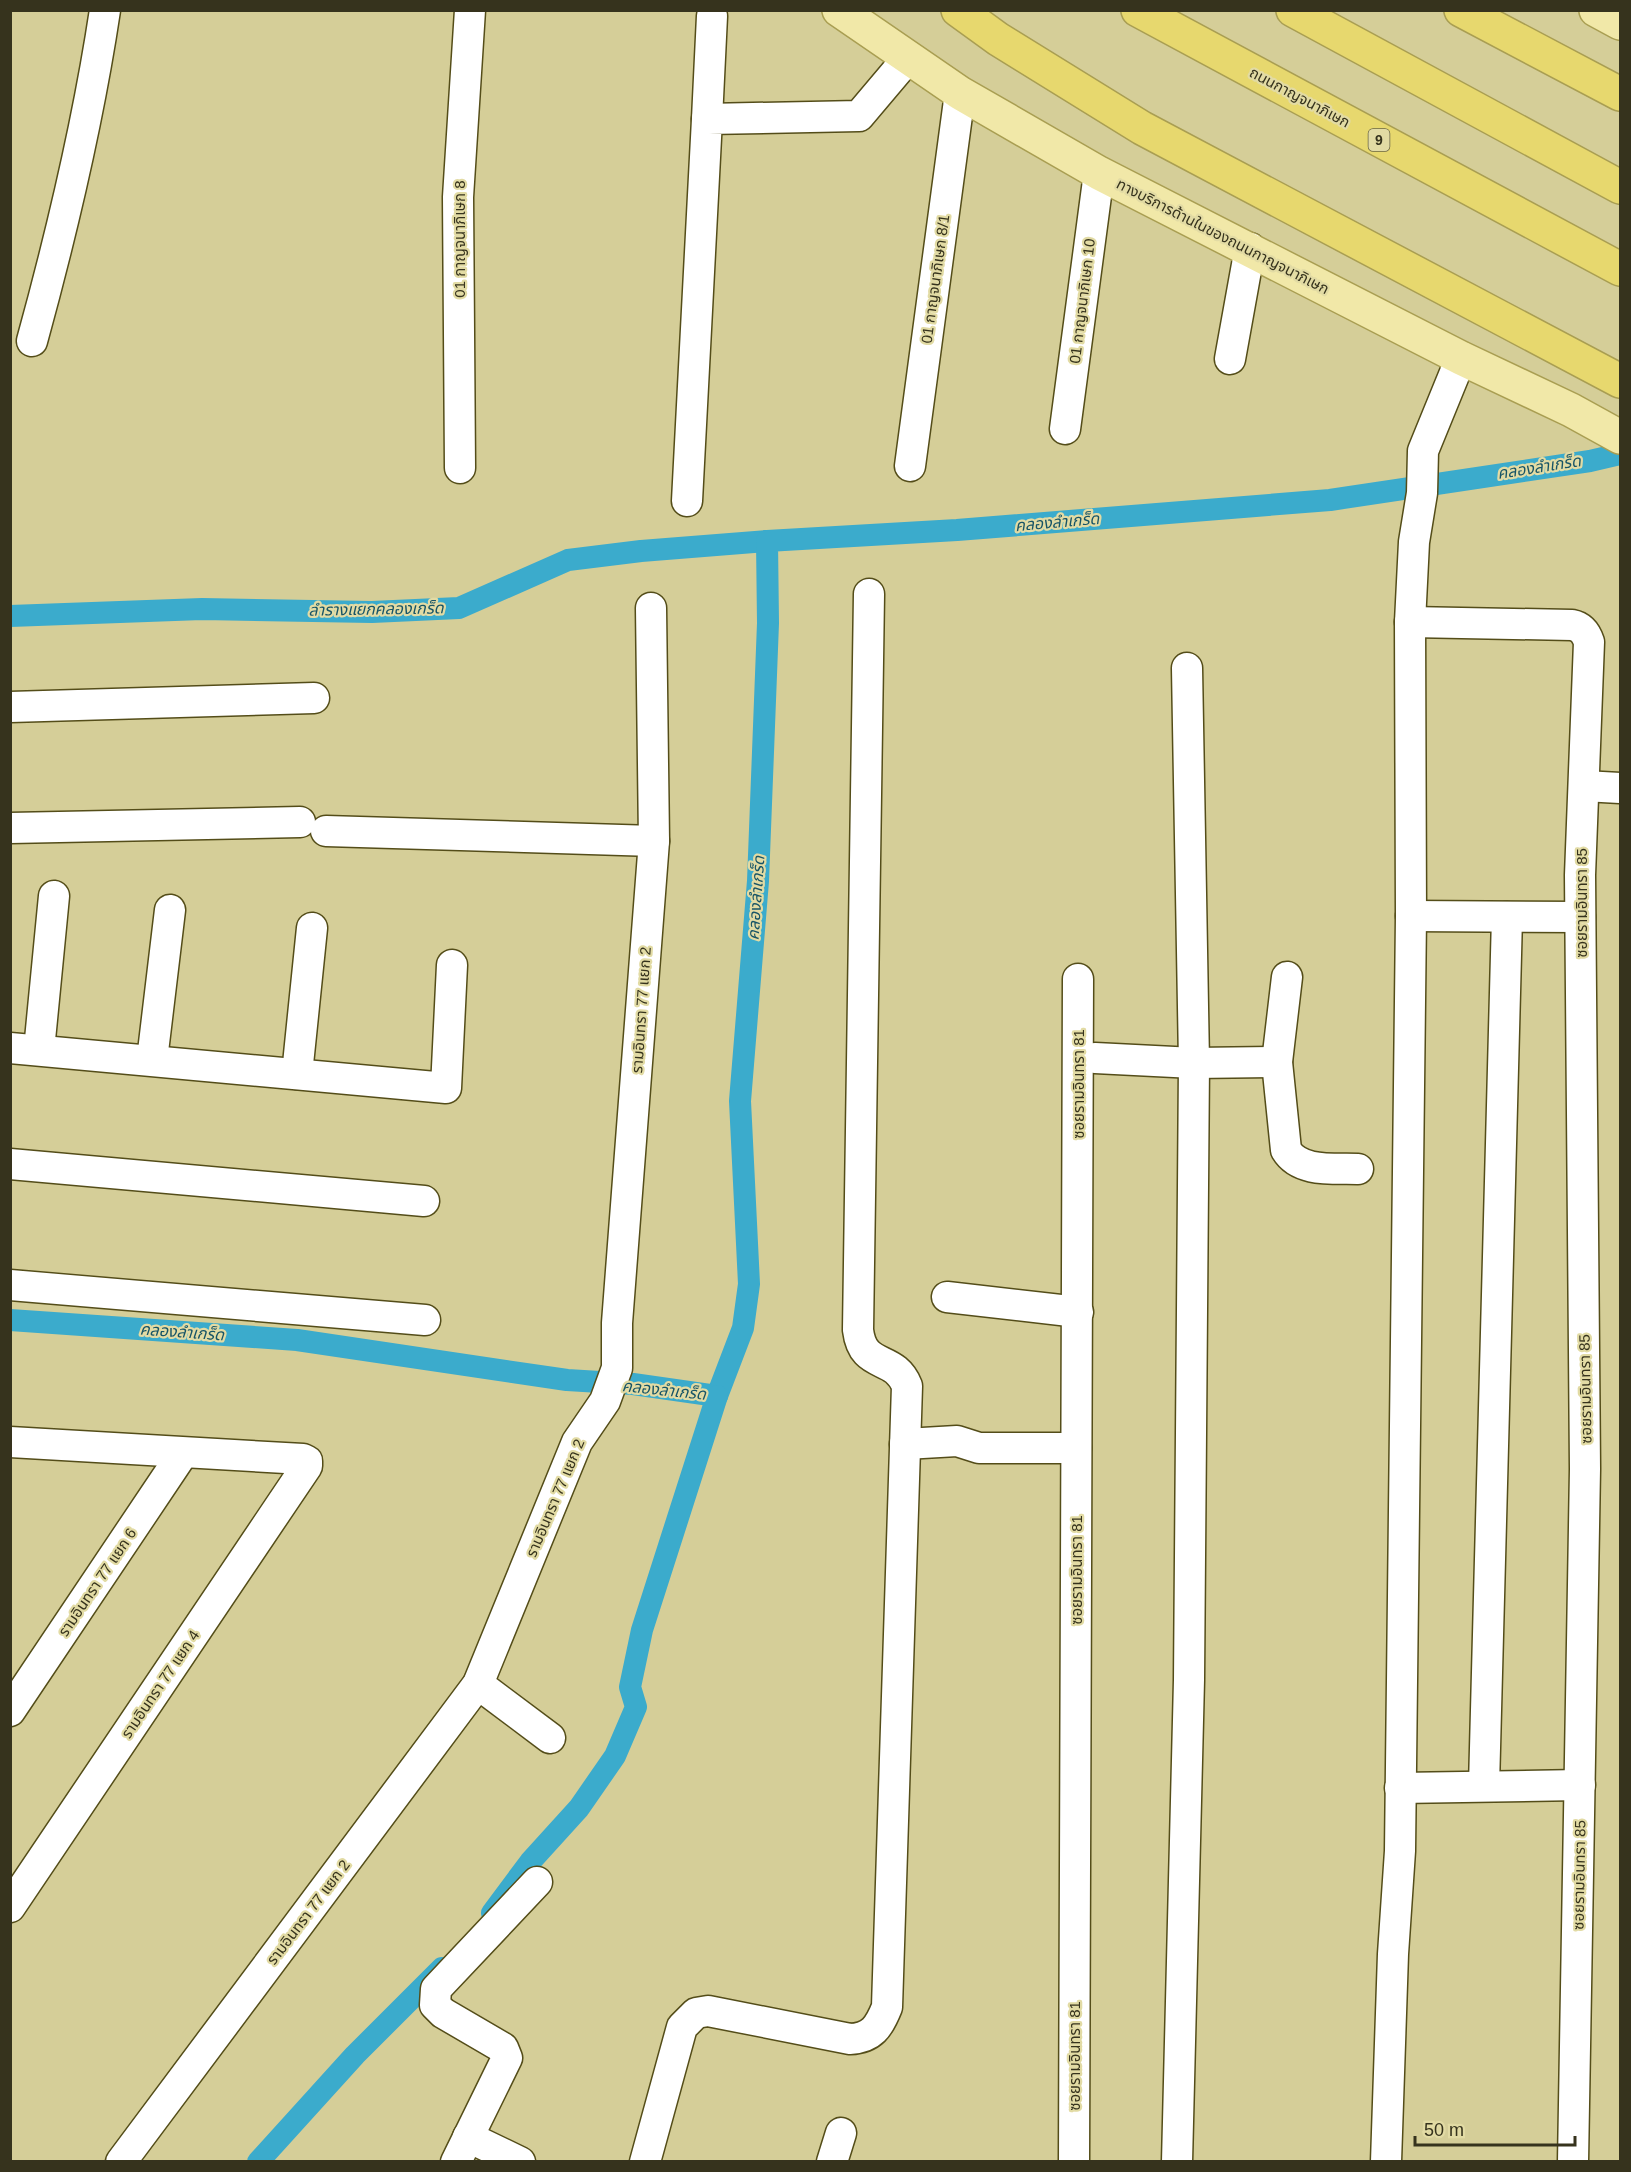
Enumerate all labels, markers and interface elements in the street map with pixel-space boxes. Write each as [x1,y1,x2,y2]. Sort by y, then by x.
street label: ถนนกาญจนาภิเษก [1247,63,1353,131]
road number: 9 [1368,129,1390,151]
street label: ทางบริการด้านในของถนนกาญจนาภิเษก [1114,175,1332,297]
street label: 01 กาญจนาภิเษก 8 [451,180,468,298]
street label: 01 กาญจนาภิเษก 8/1 [918,214,952,344]
street label: 01 กาญจนาภิเษก 10 [1066,238,1098,364]
water label: คลองลำเกร็ด [1496,452,1583,482]
water label: คลองลำเกร็ด [1014,510,1101,534]
water label: ลำรางแยกคลองเกร็ด [308,599,445,619]
street label: ซอยรามอินทรา 85 [1573,848,1590,958]
water label: คลองลำเกร็ด [745,854,768,941]
street label: รามอินทรา 77 แยก 2 [628,946,654,1074]
street label: ซอยรามอินทรา 81 [1070,1029,1087,1139]
water label: คลองลำเกร็ด [139,1321,226,1344]
street label: ซอยรามอินทรา 85 [1576,1334,1594,1444]
water label: คลองลำเกร็ด [621,1377,708,1403]
street label: รามอินทรา 77 แยก 2 [522,1436,588,1560]
street label: ซอยรามอินทรา 81 [1068,1515,1085,1625]
street label: รามอินทรา 77 แยก 6 [55,1525,139,1639]
street label: รามอินทรา 77 แยก 4 [118,1627,202,1741]
street label: ซอยรามอินทรา 85 [1570,1820,1588,1930]
street label: รามอินทรา 77 แยก 2 [263,1856,353,1968]
street label: ซอยรามอินทรา 81 [1066,2001,1083,2111]
scale bar [1415,2109,1576,2147]
text: 50 m [1424,2120,1464,2140]

